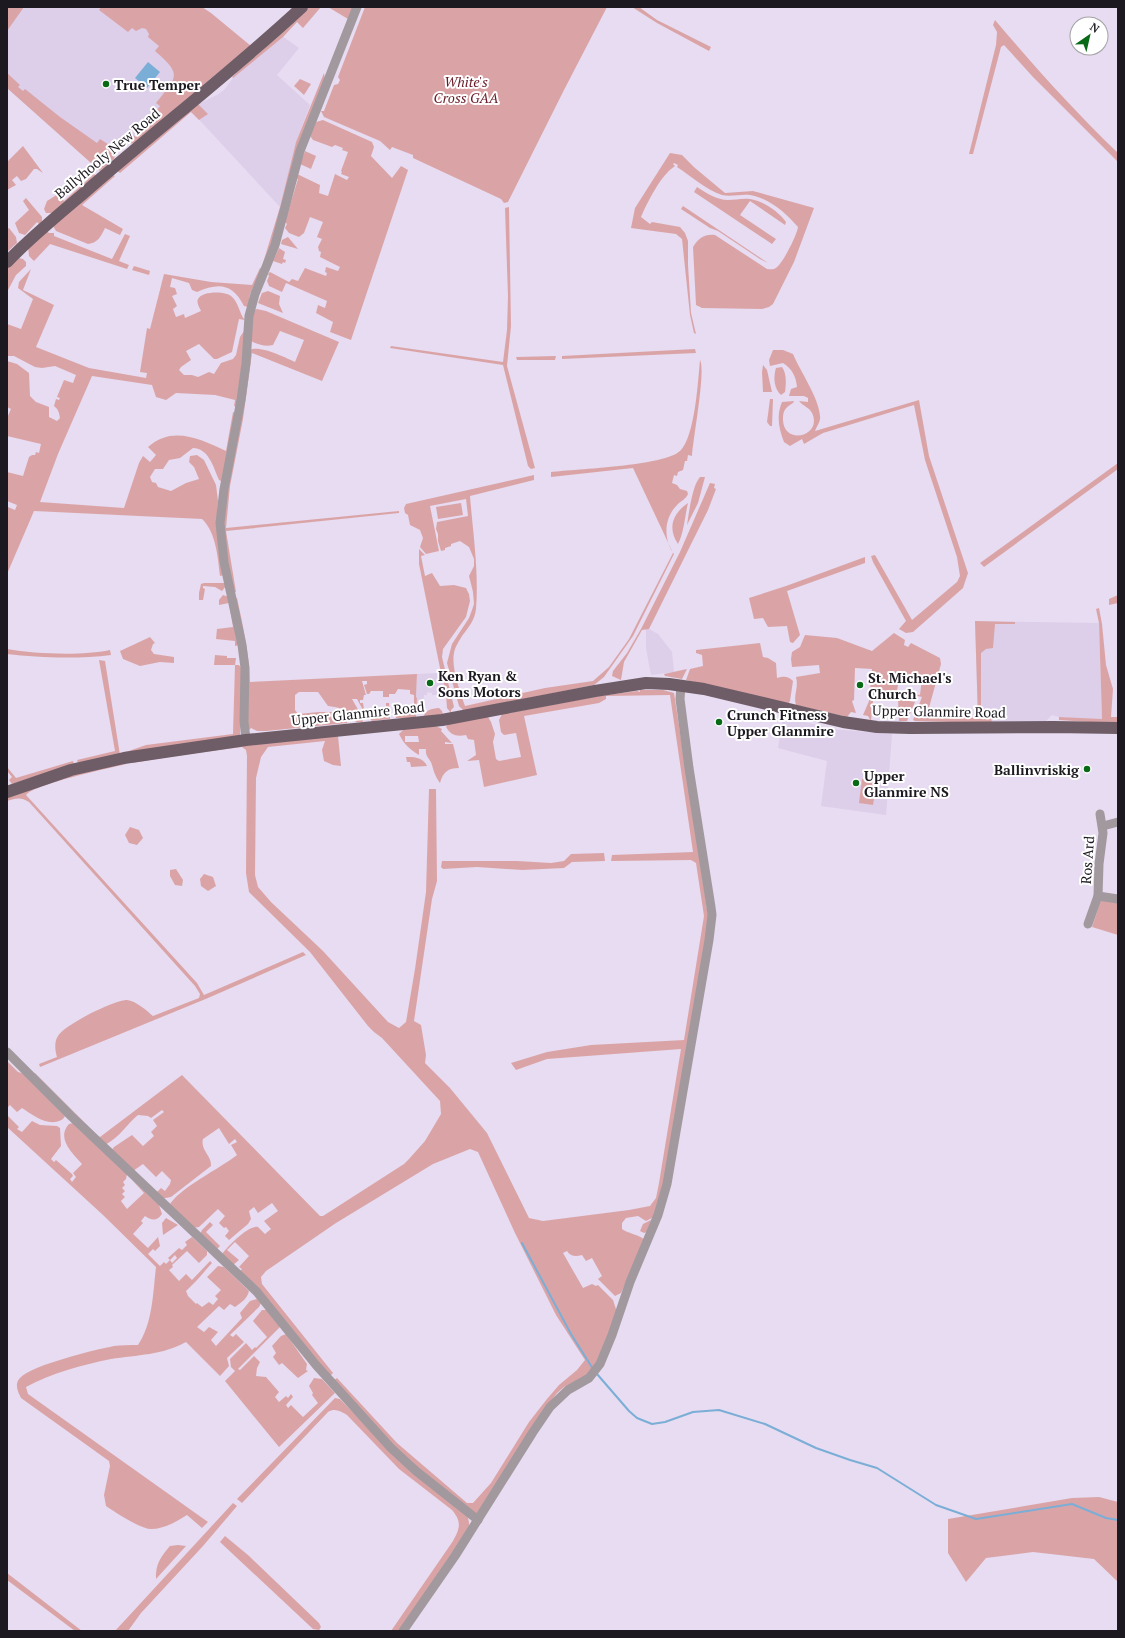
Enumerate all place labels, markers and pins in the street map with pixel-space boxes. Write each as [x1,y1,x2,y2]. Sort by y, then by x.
place label: True Temper [114,75,200,94]
marker: True Temper [101,79,111,89]
place label: Ken Ryan & Sons Motors [438,666,521,701]
place label: St. Michael's Church [868,668,952,703]
marker: Ken Ryan & Sons Motors [425,678,435,688]
marker: St. Michael's Church [855,680,865,690]
place label: Crunch Fitness Upper Glanmire [727,705,834,740]
marker: Crunch Fitness Upper Glanmire [714,717,724,727]
place label: Ballinvriskig [994,760,1080,779]
marker: Ballinvriskig [1082,764,1092,774]
place label: Upper Glanmire NS [864,766,949,801]
marker: Upper Glanmire NS [851,778,861,788]

